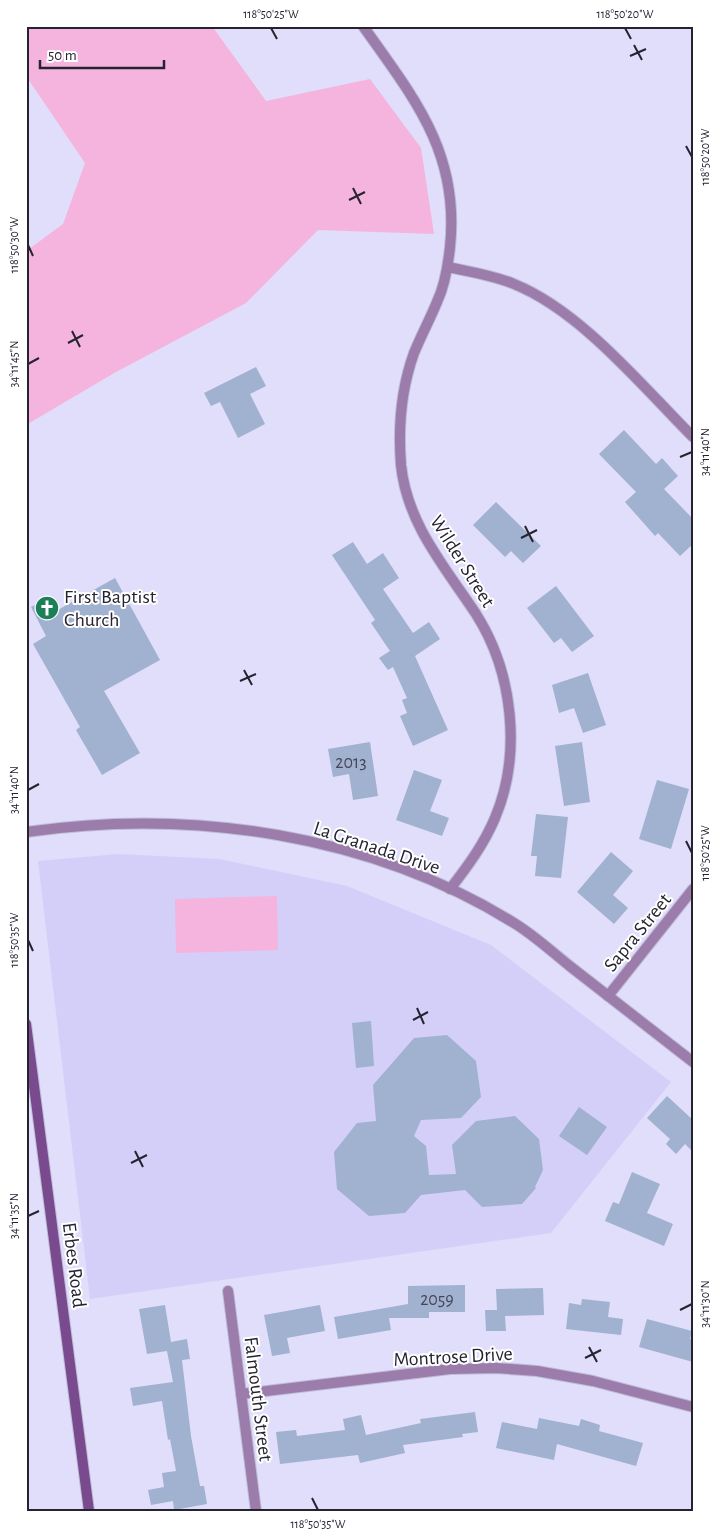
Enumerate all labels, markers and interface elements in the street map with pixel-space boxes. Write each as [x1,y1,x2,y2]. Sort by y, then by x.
text: 118°50'25"W [243,8,299,20]
text: 118°50'20"W [597,8,654,20]
scale bar [40,38,164,70]
text: 50 m [48,48,77,63]
text: 118°50'20"W [699,128,711,185]
text: 118°50'30"W [8,217,20,273]
text: 34°11'45"N [8,341,20,387]
text: 34°11'40"N [699,428,711,476]
street label: Wilder Street [426,512,499,611]
place label: First Baptist Church [64,587,157,630]
church icon: First Baptist Church [34,595,60,621]
house number: 2013 [335,754,367,772]
text: 34°11'40"N [8,766,20,814]
street label: La Granada Drive [311,818,442,878]
text: 118°50'25"W [699,825,711,881]
street label: Sapra Street [600,889,676,976]
text: 118°50'35"W [8,912,20,968]
text: 34°11'35"N [8,1193,20,1239]
street label: Erbes Road [59,1221,89,1309]
text: 34°11'30"N [699,1280,711,1328]
house number: 2059 [420,1291,454,1309]
street label: Falmouth Street [240,1336,276,1463]
street label: Montrose Drive [393,1344,513,1370]
text: 118°50'35"W [290,1518,346,1530]

